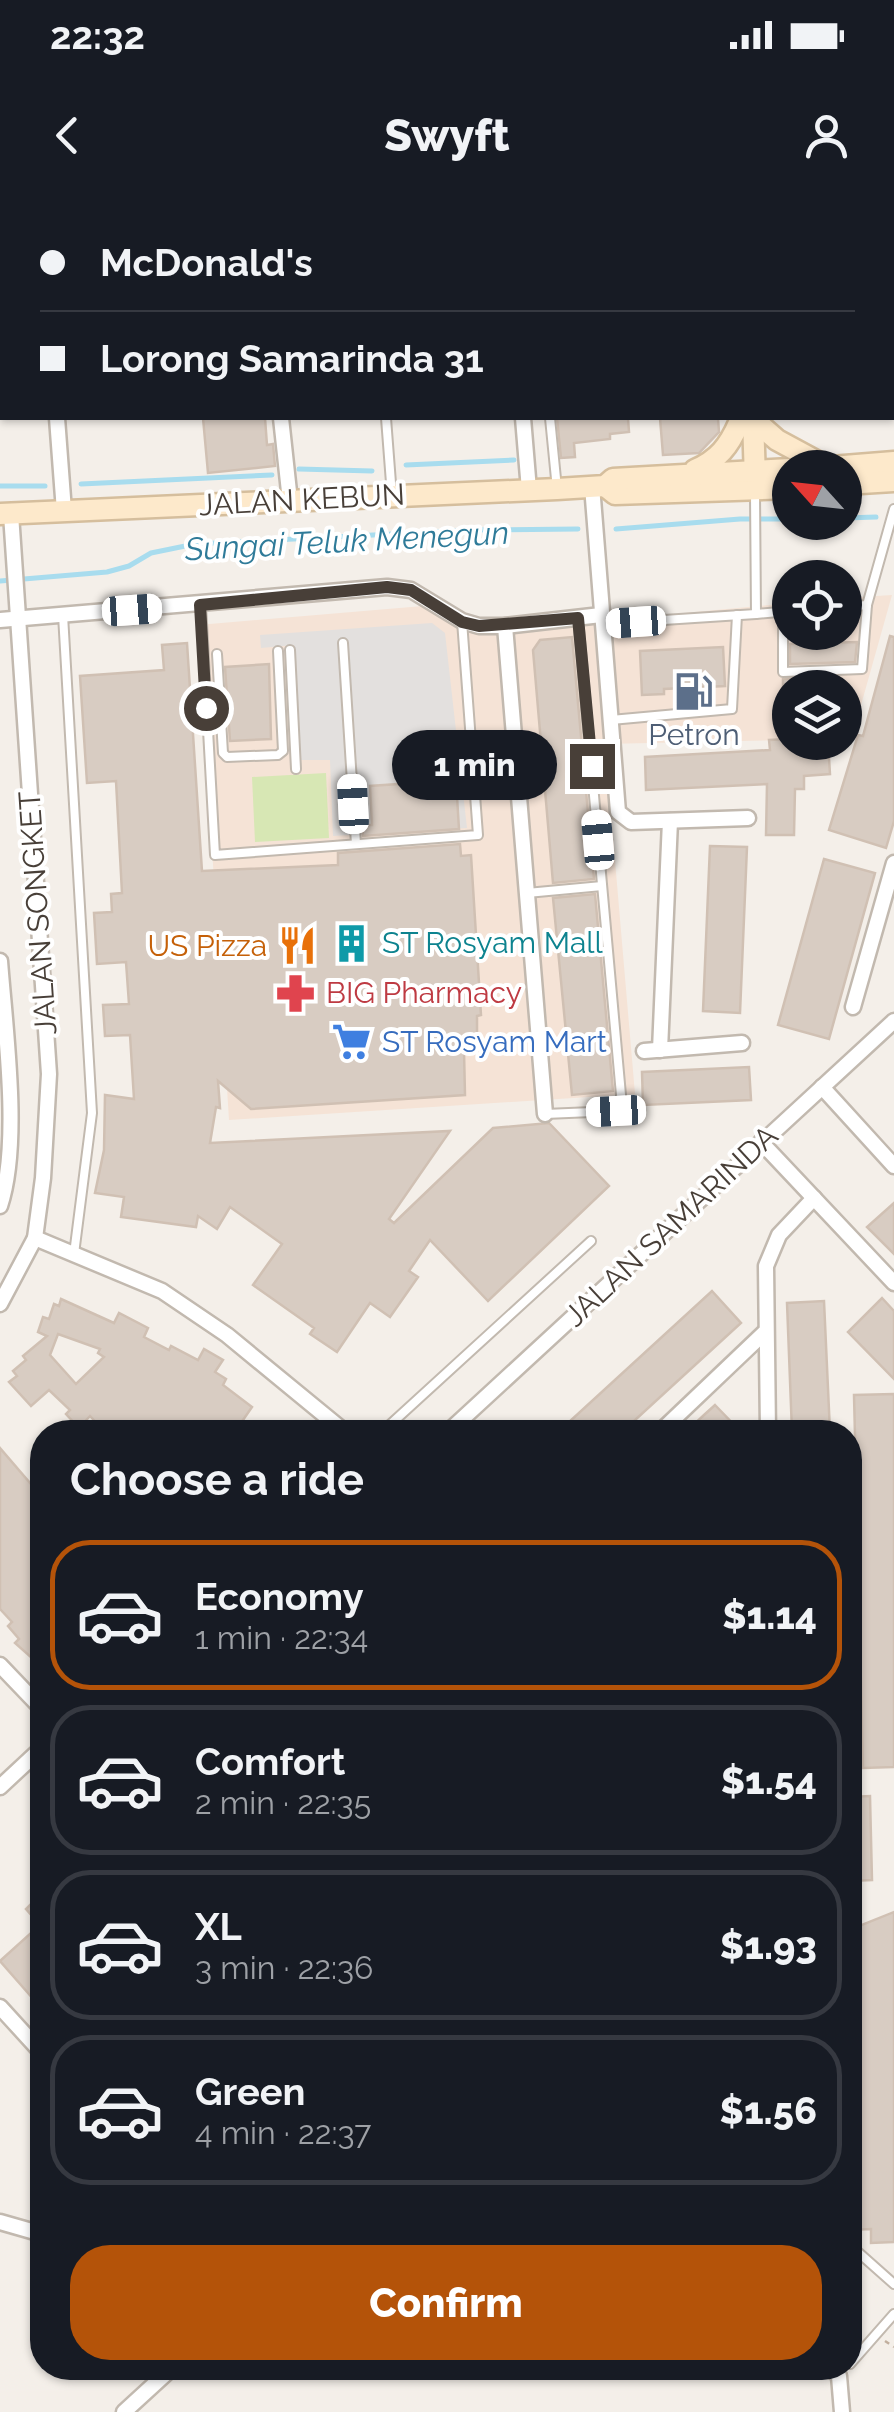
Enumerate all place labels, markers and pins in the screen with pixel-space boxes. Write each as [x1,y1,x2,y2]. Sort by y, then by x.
fuel station icon: Petron [673,670,715,712]
place label: Petron [648,717,740,752]
building icon: ST Rosyam Mall [331,922,373,964]
restaurant icon: US Pizza [276,925,318,967]
place label: ST Rosyam Mall [382,925,603,960]
place label: US Pizza [147,928,267,963]
pharmacy icon: BIG Pharmacy [275,972,317,1014]
place label: BIG Pharmacy [326,975,522,1010]
supermarket icon: ST Rosyam Mart [331,1021,373,1063]
place label: ST Rosyam Mart [382,1024,607,1059]

